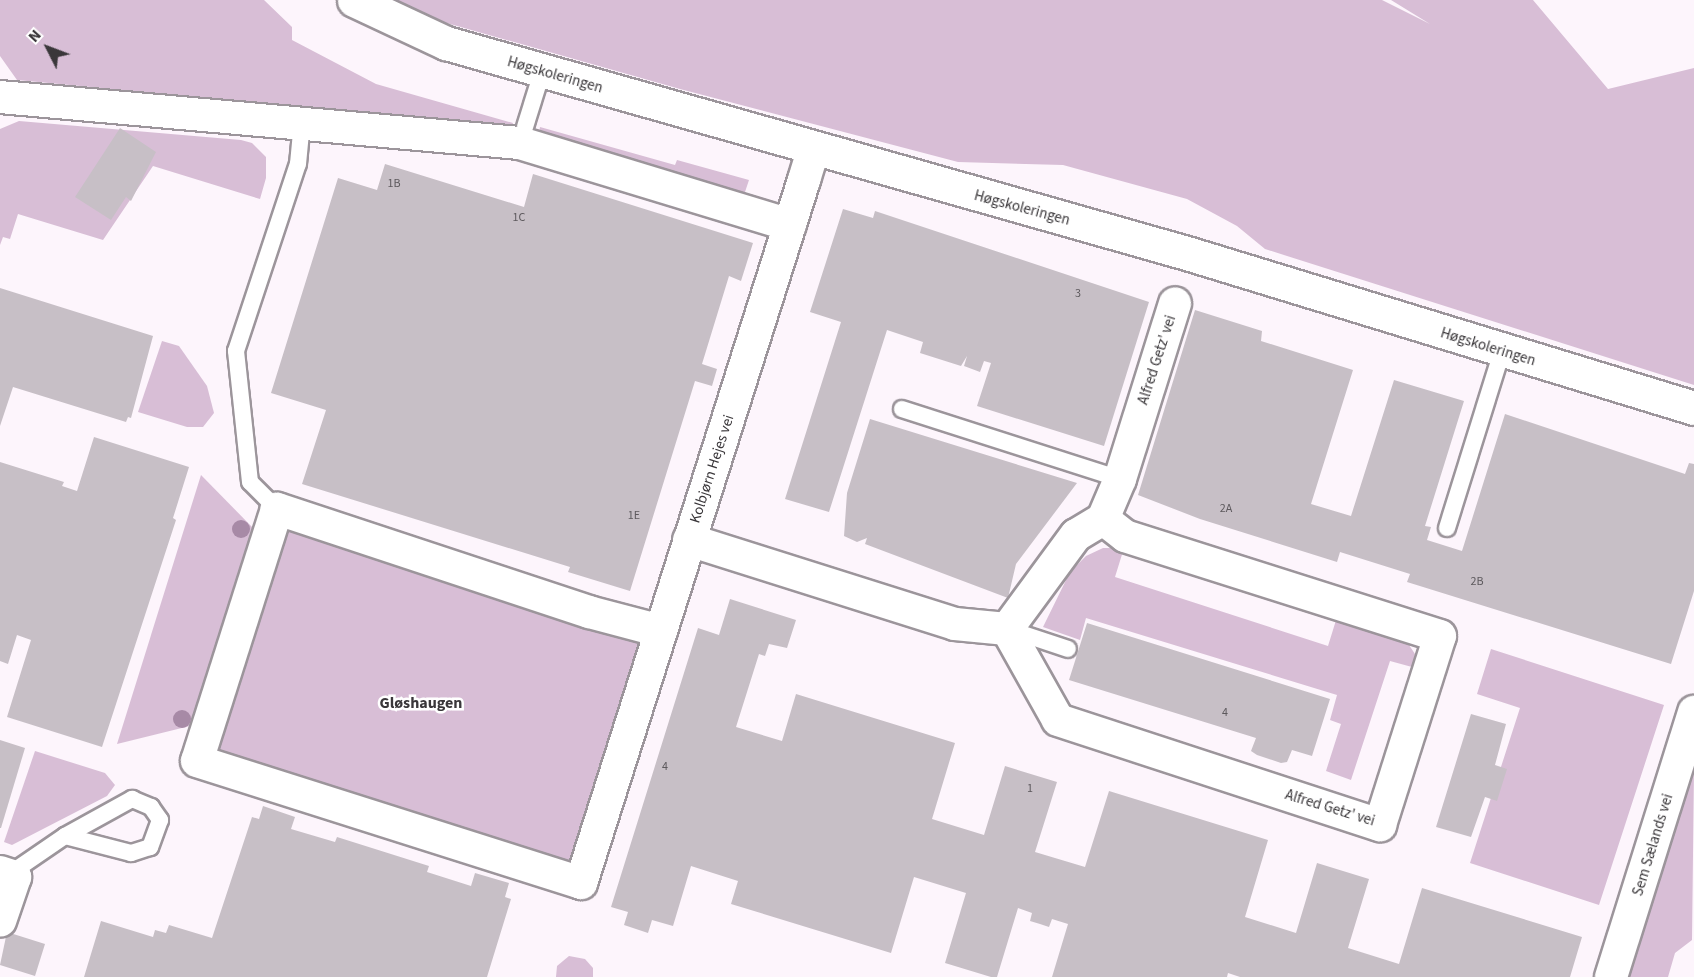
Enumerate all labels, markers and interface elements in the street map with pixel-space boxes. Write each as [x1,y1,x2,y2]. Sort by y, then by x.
north arrow [18,18,78,78]
text: N [23,25,46,47]
street label: Høgskoleringen [505,53,605,97]
house number: 1B [387,177,401,191]
street label: Høgskoleringen [972,187,1072,229]
house number: 1C [513,211,525,225]
house number: 3 [1075,287,1081,301]
street label: Alfred Getz' vei [1134,313,1180,407]
street label: Høgskoleringen [1438,324,1538,370]
street label: Kolbjørn Hejes vei [686,413,738,525]
house number: 2A [1220,502,1232,516]
house number: 1E [628,509,640,523]
house number: 2B [1470,575,1484,589]
district label: Gløshaugen [379,693,463,713]
house number: 4 [1222,706,1228,720]
house number: 4 [662,760,668,774]
house number: 1 [1027,782,1033,796]
street label: Alfred Getz' vei [1283,786,1377,830]
street label: Sem Sælands vei [1629,792,1677,898]

